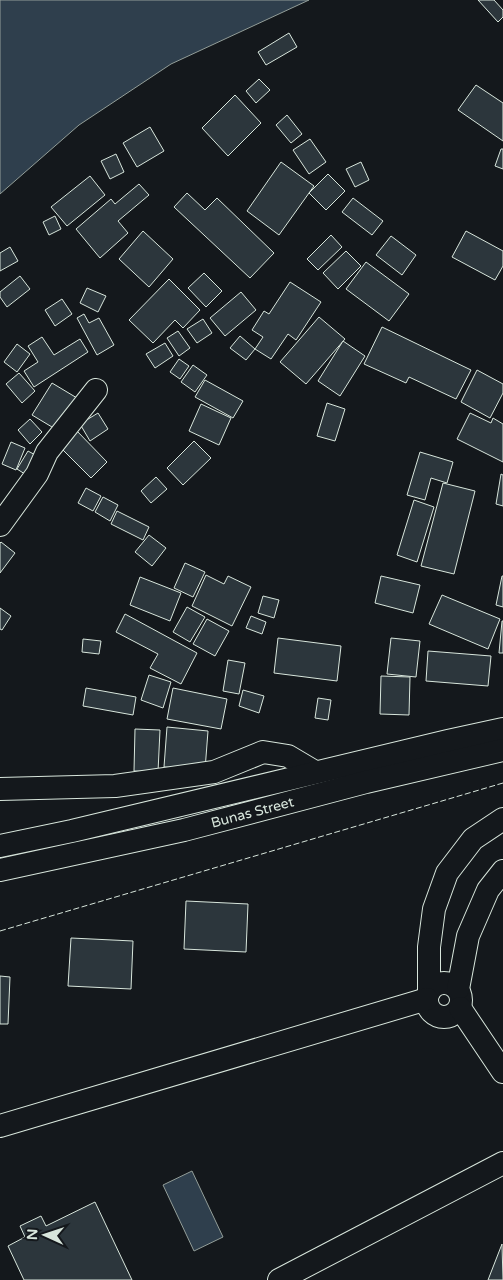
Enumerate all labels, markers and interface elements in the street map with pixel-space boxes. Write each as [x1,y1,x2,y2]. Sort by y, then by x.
street label: Bunas Street [209,793,296,831]
north arrow [20,1210,70,1260]
text: N [24,1228,41,1240]

